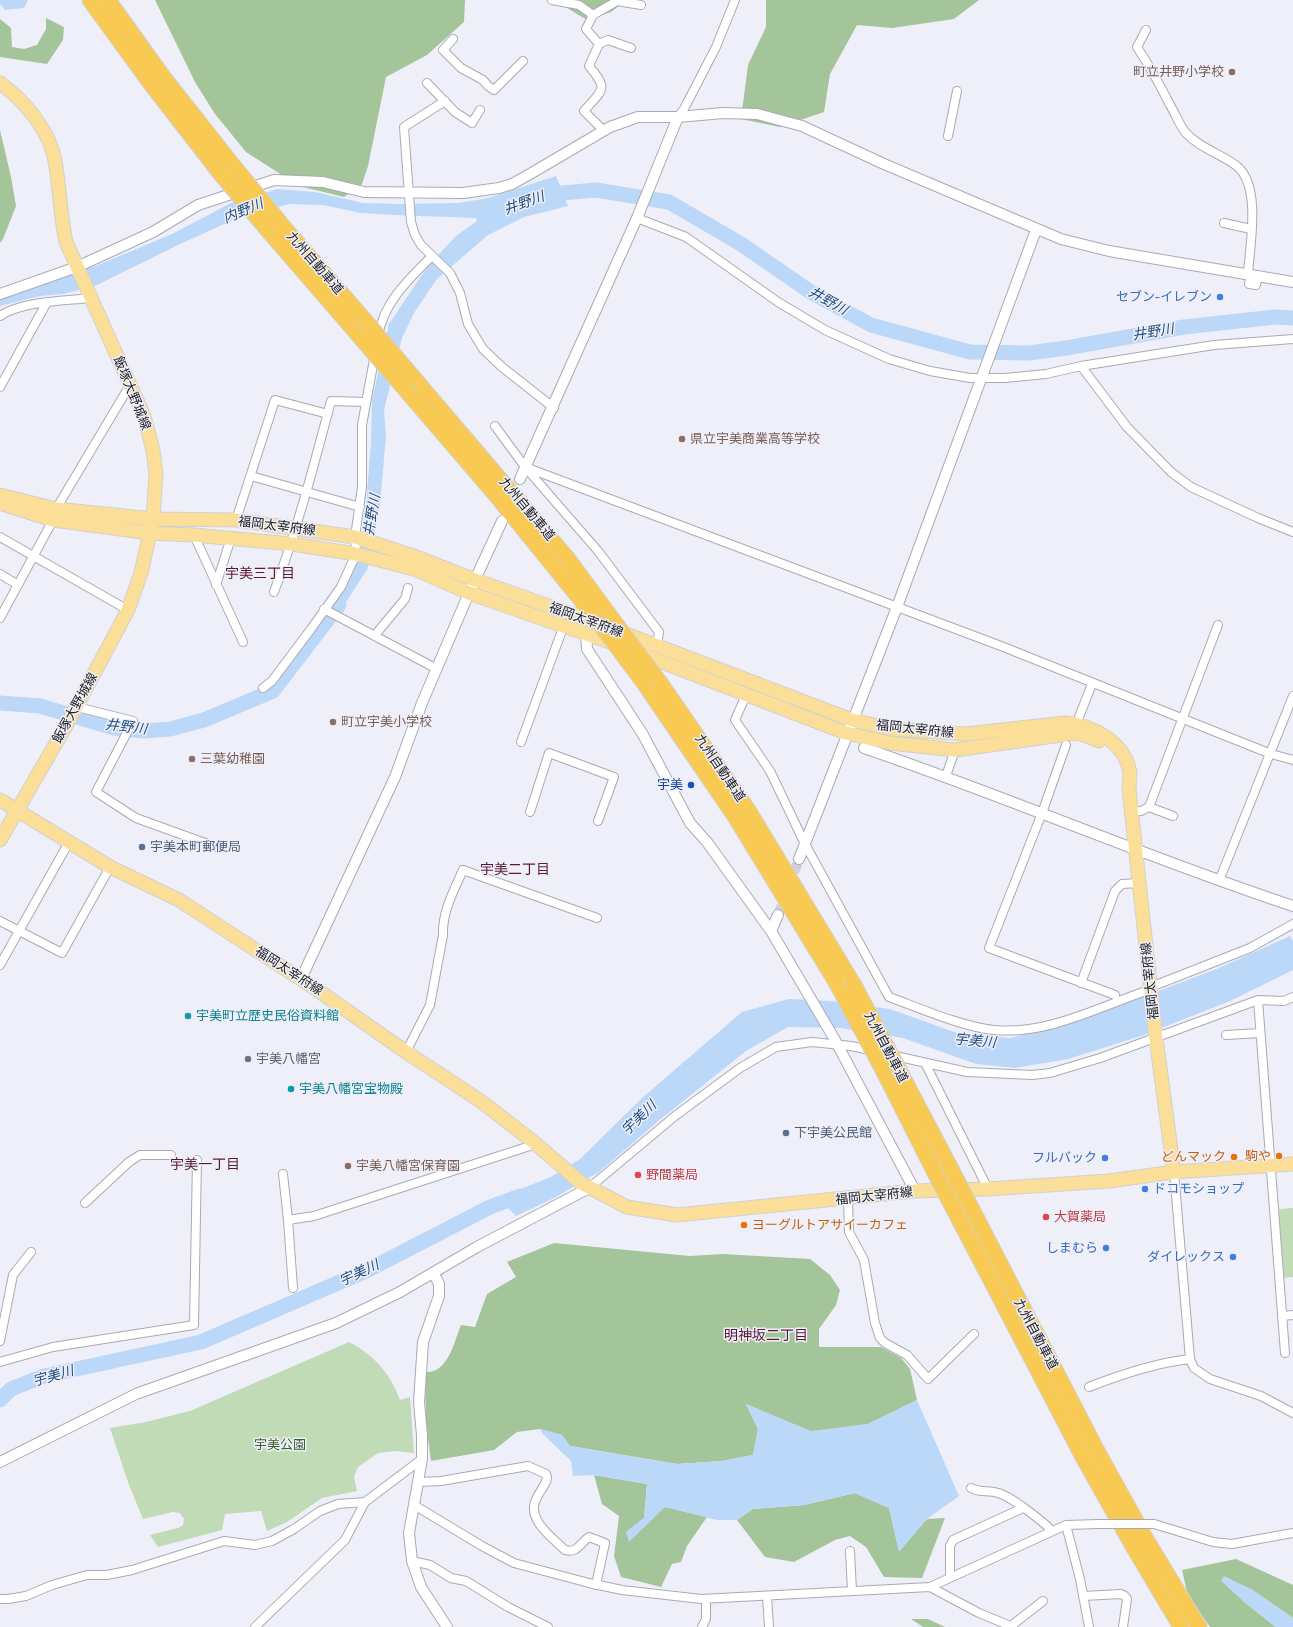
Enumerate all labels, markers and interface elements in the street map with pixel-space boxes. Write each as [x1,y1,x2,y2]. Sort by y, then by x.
place label: 町立井野小学校 [1133,64,1224,80]
marker: 町立井野小学校 [1227,67,1237,77]
water label: 井野川 [501,188,547,218]
water label: 内野川 [220,195,266,227]
street label: 九州自動車道 [284,228,346,298]
water label: 井野川 [806,283,850,319]
place label: セブン-イレブン [1116,289,1212,305]
marker: セブン-イレブン [1215,292,1225,302]
water label: 井野川 [1131,320,1175,344]
street label: 飯塚大野城線 [110,354,154,432]
place label: 県立宇美商業高等学校 [690,431,820,447]
marker: 県立宇美商業高等学校 [677,434,687,444]
street label: 九州自動車道 [496,474,558,544]
water label: 井野川 [360,493,384,537]
street label: 福岡太宰府線 [237,514,317,538]
district label: 宇美三丁目 [225,566,295,582]
street label: 福岡太宰府線 [547,599,625,641]
street label: 飯塚大野城線 [49,670,101,746]
place label: 町立宇美小学校 [341,714,432,730]
water label: 井野川 [104,716,148,738]
marker: 町立宇美小学校 [328,717,338,727]
street label: 福岡太宰府線 [875,717,955,741]
street label: 九州自動車道 [692,731,748,805]
place label: 三葉幼稚園 [200,751,265,767]
marker: 三葉幼稚園 [187,754,197,764]
place label: 宇美 [657,777,683,793]
marker: 宇美 [686,780,696,790]
place label: 宇美本町郵便局 [150,839,241,855]
marker: 宇美本町郵便局 [137,842,147,852]
district label: 宇美二丁目 [480,862,550,878]
street label: 福岡太宰府線 [1138,941,1162,1021]
street label: 福岡太宰府線 [252,943,326,999]
place label: 宇美町立歴史民俗資料館 [196,1008,339,1024]
street label: 九州自動車道 [861,1009,911,1085]
marker: 宇美町立歴史民俗資料館 [183,1011,193,1021]
water label: 宇美川 [953,1031,997,1051]
place label: 宇美八幡宮 [256,1051,321,1067]
marker: 宇美八幡宮 [243,1054,253,1064]
place label: 宇美八幡宮宝物殿 [299,1081,403,1097]
marker: 宇美八幡宮宝物殿 [286,1084,296,1094]
water label: 宇美川 [618,1097,660,1139]
place label: 下宇美公民館 [794,1125,872,1141]
marker: 下宇美公民館 [781,1128,791,1138]
place label: 駒や [1245,1148,1271,1164]
place label: どんマック [1161,1149,1226,1165]
place label: フルバック [1032,1150,1097,1166]
marker: 駒や [1274,1151,1284,1161]
marker: どんマック [1229,1152,1239,1162]
marker: フルバック [1100,1153,1110,1163]
district label: 宇美一丁目 [170,1157,240,1173]
place label: 宇美八幡宮保育園 [356,1158,460,1174]
marker: 宇美八幡宮保育園 [343,1161,353,1171]
place label: 野間薬局 [646,1167,698,1183]
marker: 野間薬局 [633,1170,643,1180]
place label: ドコモショップ [1153,1181,1244,1197]
street label: 福岡太宰府線 [834,1184,914,1208]
marker: ドコモショップ [1140,1184,1150,1194]
place label: 大賀薬局 [1054,1209,1106,1225]
marker: 大賀薬局 [1041,1212,1051,1222]
place label: ヨーグルトアサイーカフェ [752,1217,908,1233]
marker: ヨーグルトアサイーカフェ [739,1220,749,1230]
place label: しまむら [1046,1240,1098,1256]
marker: しまむら [1101,1243,1111,1253]
place label: ダイレックス [1147,1249,1225,1265]
marker: ダイレックス [1228,1252,1238,1262]
water label: 宇美川 [336,1257,382,1289]
street label: 九州自動車道 [1011,1296,1061,1372]
district label: 明神坂二丁目 [724,1328,808,1344]
water label: 宇美川 [30,1362,76,1390]
park label: 宇美公園 [254,1437,306,1453]

